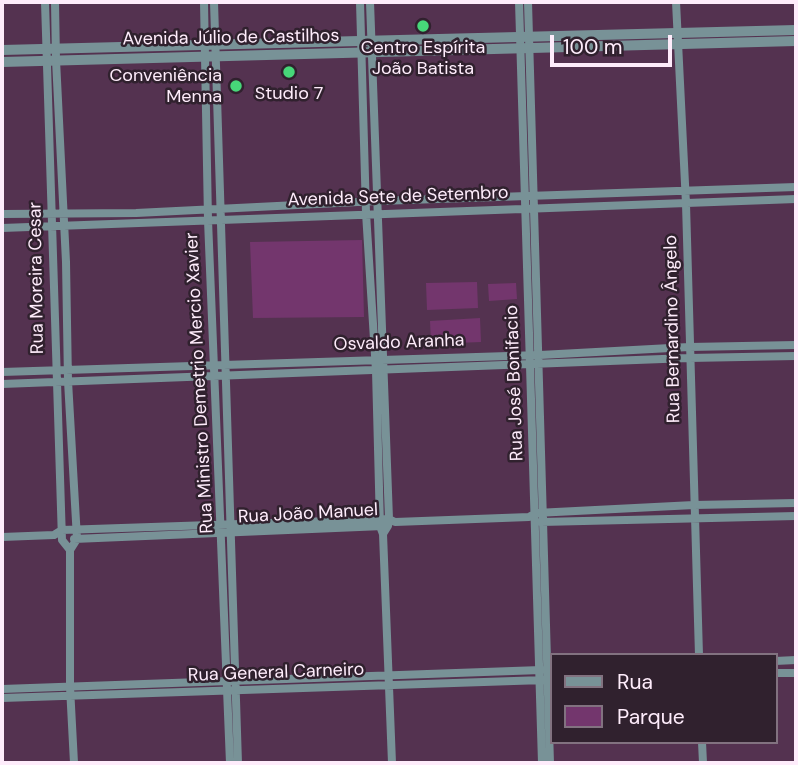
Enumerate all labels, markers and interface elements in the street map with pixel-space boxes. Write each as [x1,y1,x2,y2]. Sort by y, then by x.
marker: Centro Espírita João Batista [415,18,431,34]
scale bar [553,21,676,65]
street label: Avenida Júlio de Castilhos [122,25,340,51]
text: 100 m [563,33,623,61]
place label: Centro Espírita João Batista [361,37,485,80]
marker: Studio 7 [281,64,297,80]
place label: Conveniência Menna [109,65,222,108]
marker: Conveniência Menna [228,78,244,94]
place label: Studio 7 [255,83,323,105]
street label: Avenida Sete de Setembro [287,182,509,212]
street label: Rua Moreira Cesar [25,202,49,354]
street label: Rua Ministro Demetrio Mercio Xavier [181,232,219,534]
street label: Rua Bernardino Ângelo [661,235,685,423]
street label: Rua José Bonifacio [501,304,529,462]
street label: Osvaldo Aranha [333,330,465,356]
street label: Rua João Manuel [237,500,379,528]
legend [550,653,777,744]
street label: Rua General Carneiro [187,659,365,687]
text: Rua [617,668,653,696]
text: Parque [617,703,685,731]

